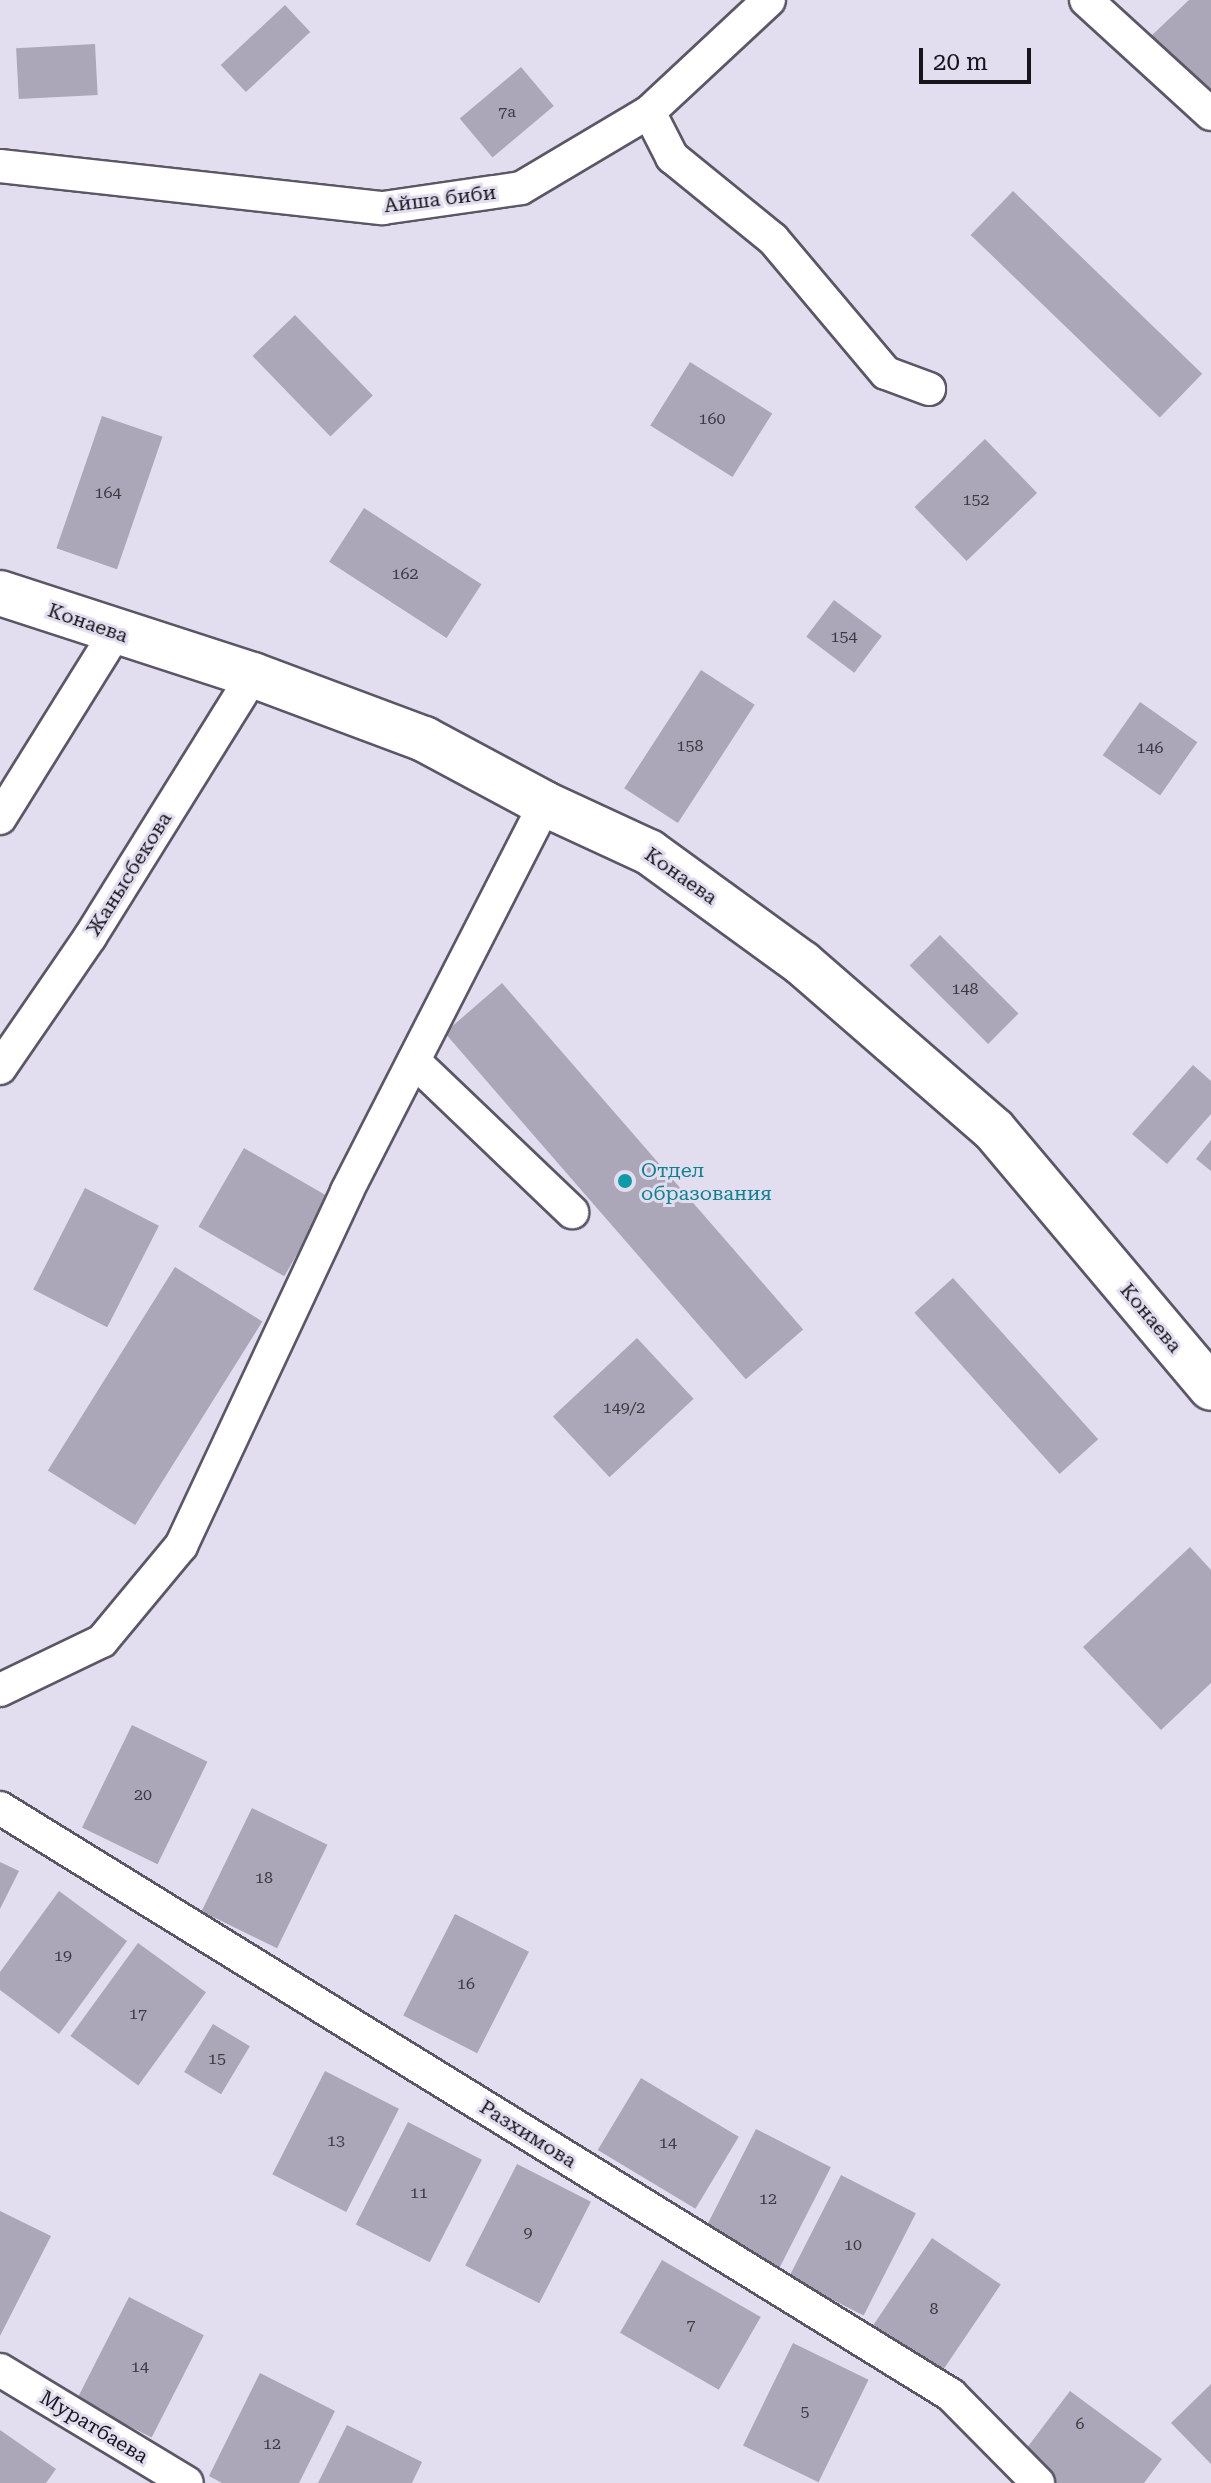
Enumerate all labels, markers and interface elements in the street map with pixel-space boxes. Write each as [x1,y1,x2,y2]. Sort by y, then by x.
scale bar [923,32,1035,82]
text: 20 m [933,48,988,76]
house number: 7а [498,102,516,122]
street label: Айша биби [383,180,497,218]
house number: 160 [699,409,725,429]
house number: 164 [95,483,121,503]
house number: 152 [963,490,989,510]
house number: 162 [392,564,418,584]
street label: Конаева [45,598,131,648]
house number: 154 [831,627,857,647]
house number: 158 [677,736,703,756]
house number: 146 [1137,738,1163,758]
street label: Жанысбекова [81,808,177,940]
street label: Конаева [640,842,722,910]
house number: 148 [952,979,978,999]
place label: Отдел образования [641,1158,772,1205]
marker: Отдел образования [616,1172,634,1190]
street label: Конаева [1115,1278,1187,1358]
house number: 149/2 [603,1398,645,1418]
house number: 20 [134,1785,152,1805]
house number: 18 [255,1868,273,1888]
house number: 19 [54,1946,72,1966]
house number: 16 [457,1974,475,1994]
house number: 17 [129,2004,147,2024]
house number: 15 [208,2049,226,2069]
street label: Разхимова [475,2095,581,2173]
house number: 13 [327,2131,345,2151]
house number: 14 [659,2133,677,2153]
house number: 11 [410,2183,428,2203]
house number: 12 [759,2189,777,2209]
house number: 9 [524,2223,532,2243]
house number: 10 [844,2235,862,2255]
house number: 8 [930,2299,938,2319]
house number: 7 [687,2315,695,2335]
house number: 14 [131,2357,149,2377]
street label: Муратбаева [36,2385,152,2469]
house number: 5 [801,2402,809,2422]
house number: 6 [1076,2414,1084,2434]
house number: 12 [263,2434,281,2454]

